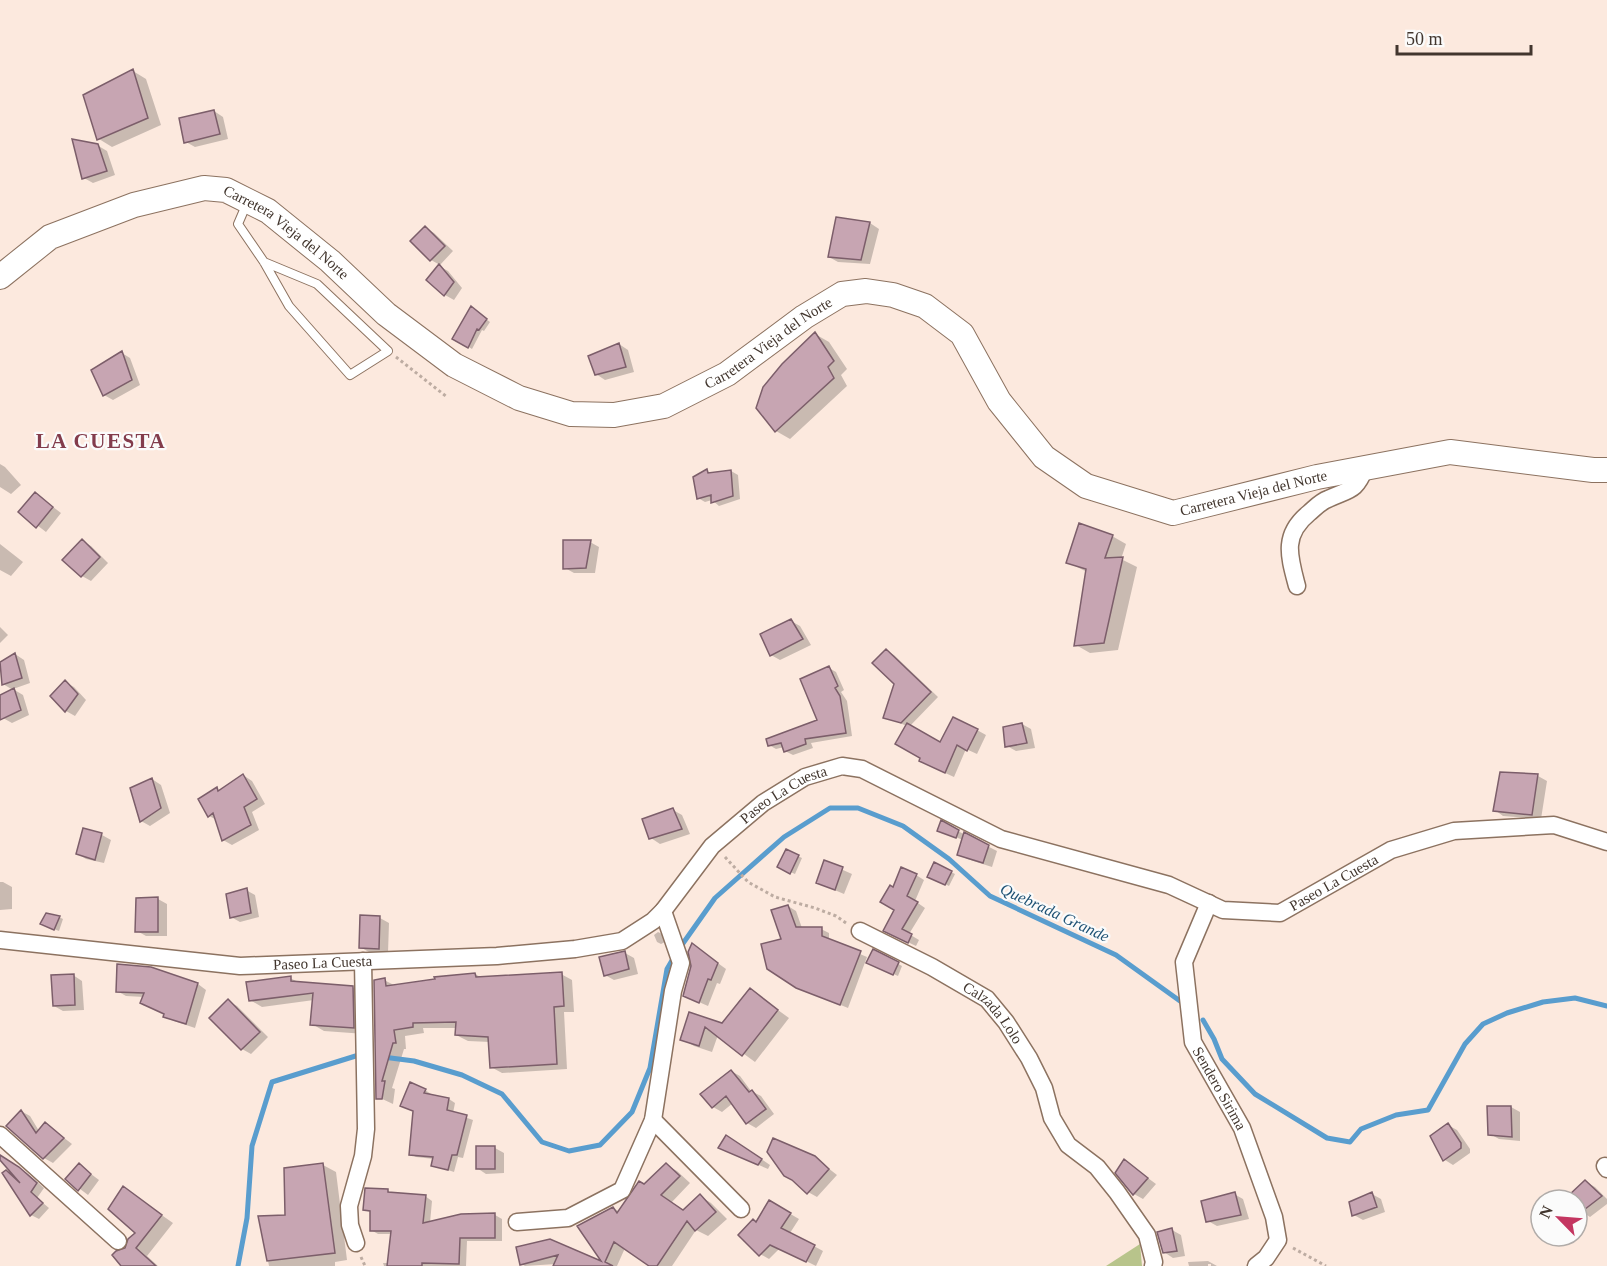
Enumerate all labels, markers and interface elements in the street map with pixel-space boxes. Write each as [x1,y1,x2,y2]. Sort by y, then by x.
scale bar [1397,18,1530,56]
text: 50 m [1406,29,1443,49]
street label: Carretera Vieja del Norte [221,182,352,283]
street label: Carretera Vieja del Norte [702,294,835,392]
district label: LA CUESTA [36,429,166,453]
street label: Carretera Vieja del Norte [1178,467,1329,519]
street label: Paseo La Cuesta [737,763,829,827]
street label: Paseo La Cuesta [1287,851,1381,914]
water label: Quebrada Grande [998,880,1112,945]
street label: Paseo La Cuesta [273,953,373,973]
street label: Calzada Lolo [960,979,1026,1047]
street label: Sendero Sirima [1189,1044,1250,1133]
north arrow [1529,1188,1589,1248]
text: N [1536,1203,1556,1221]

